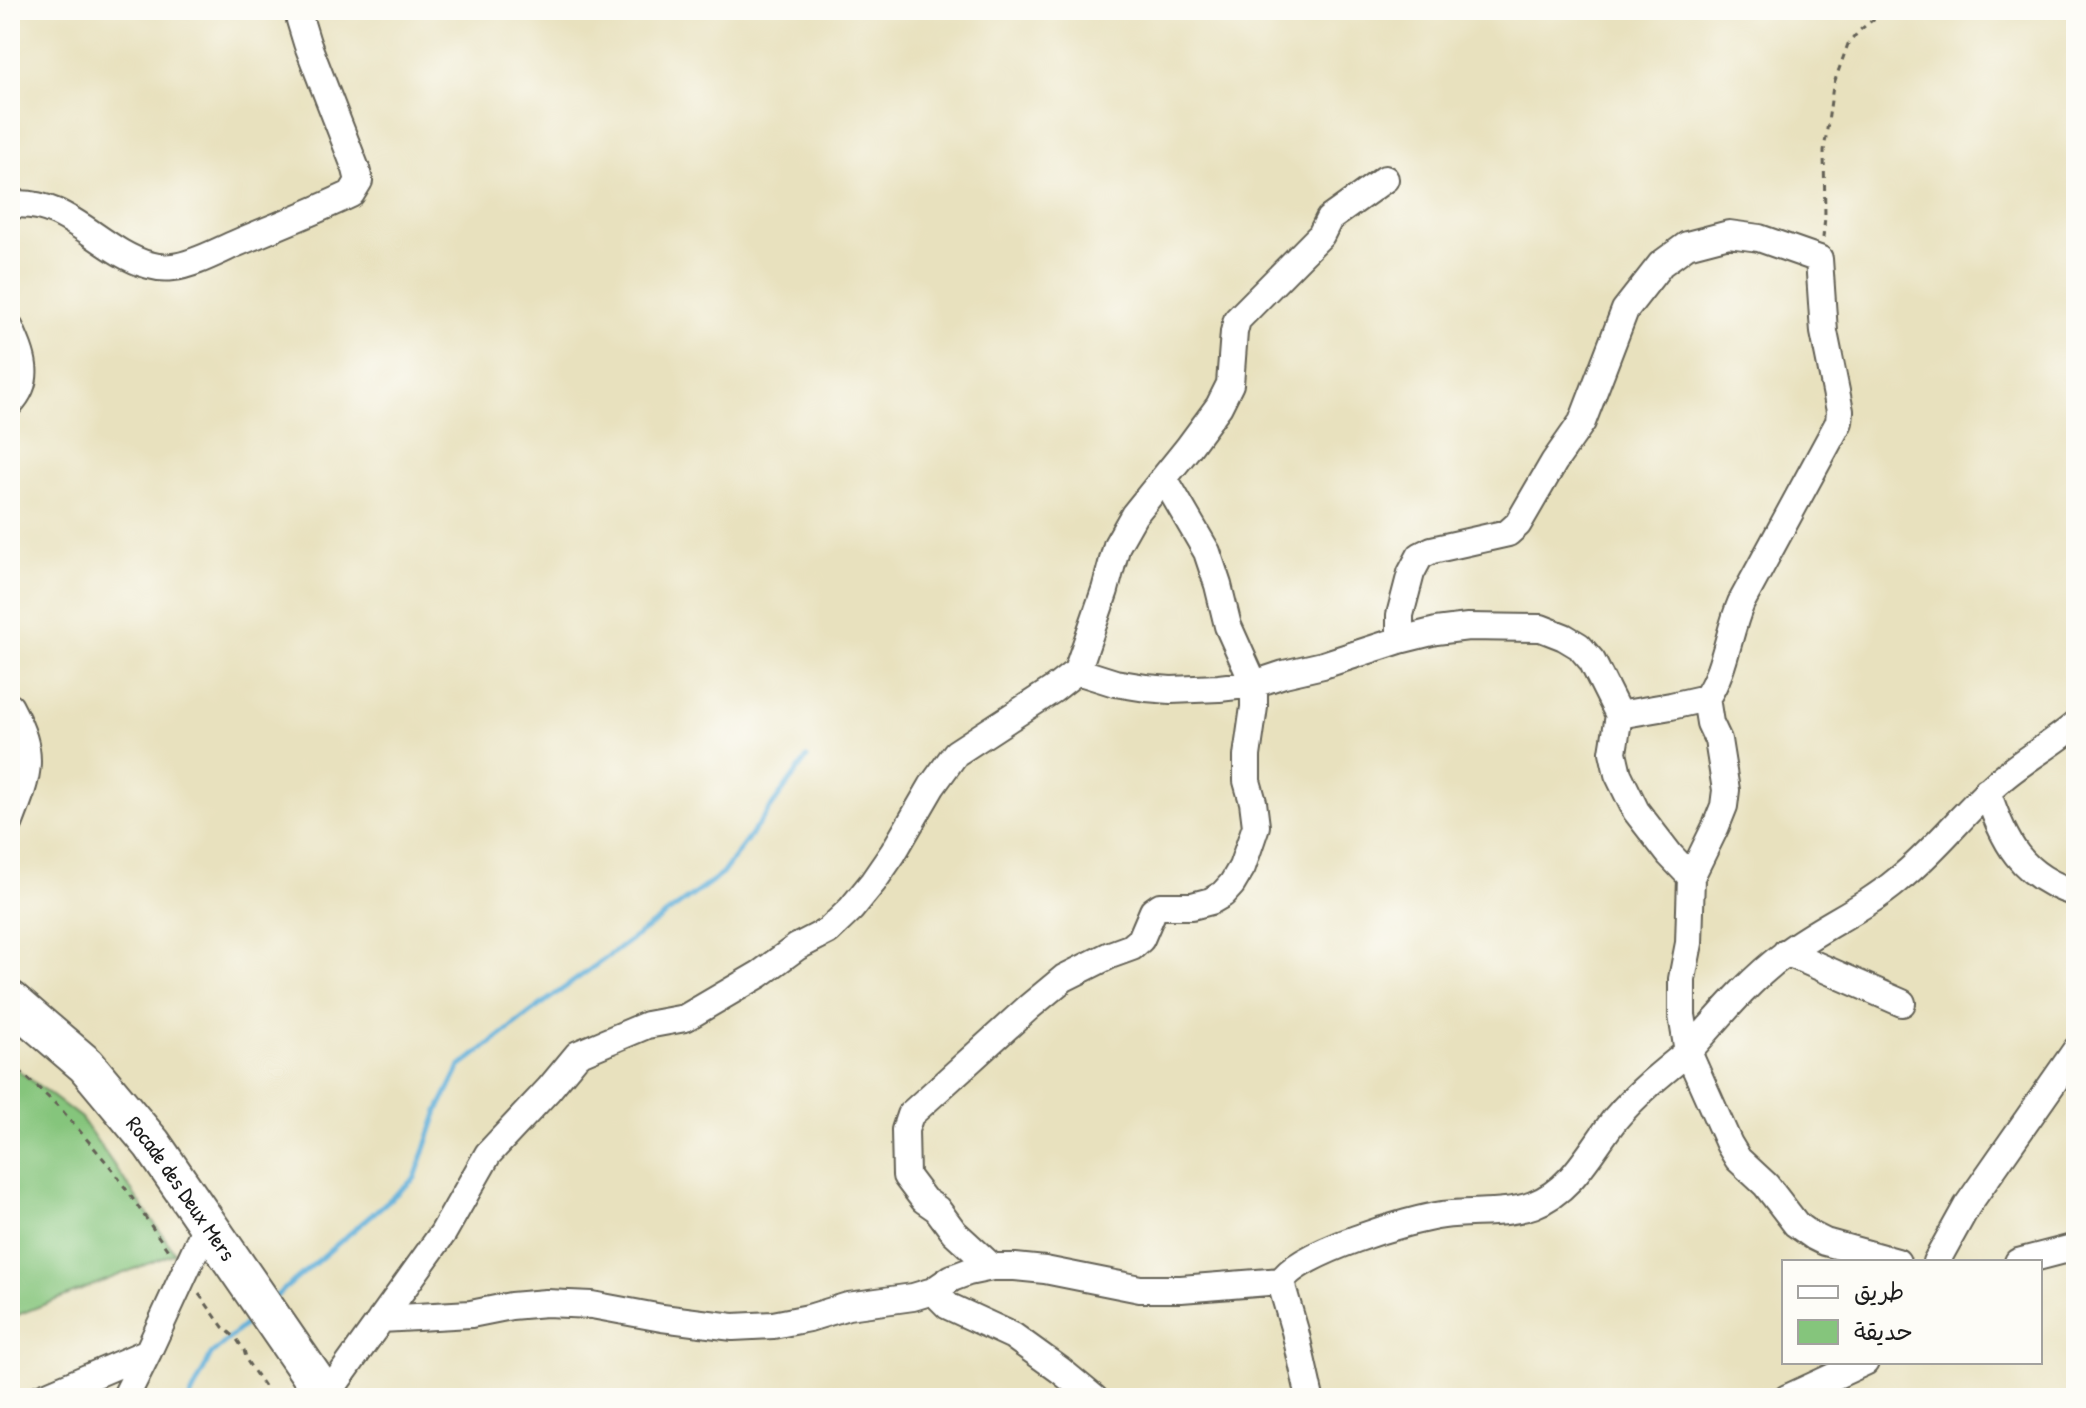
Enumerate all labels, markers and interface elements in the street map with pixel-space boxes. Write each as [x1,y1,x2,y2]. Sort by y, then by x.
street label: Rocade des Deux Mers [120,1109,243,1267]
legend [1782,1260,2042,1364]
text: طريق [1854,1275,1904,1307]
text: حديقة [1854,1315,1913,1347]

